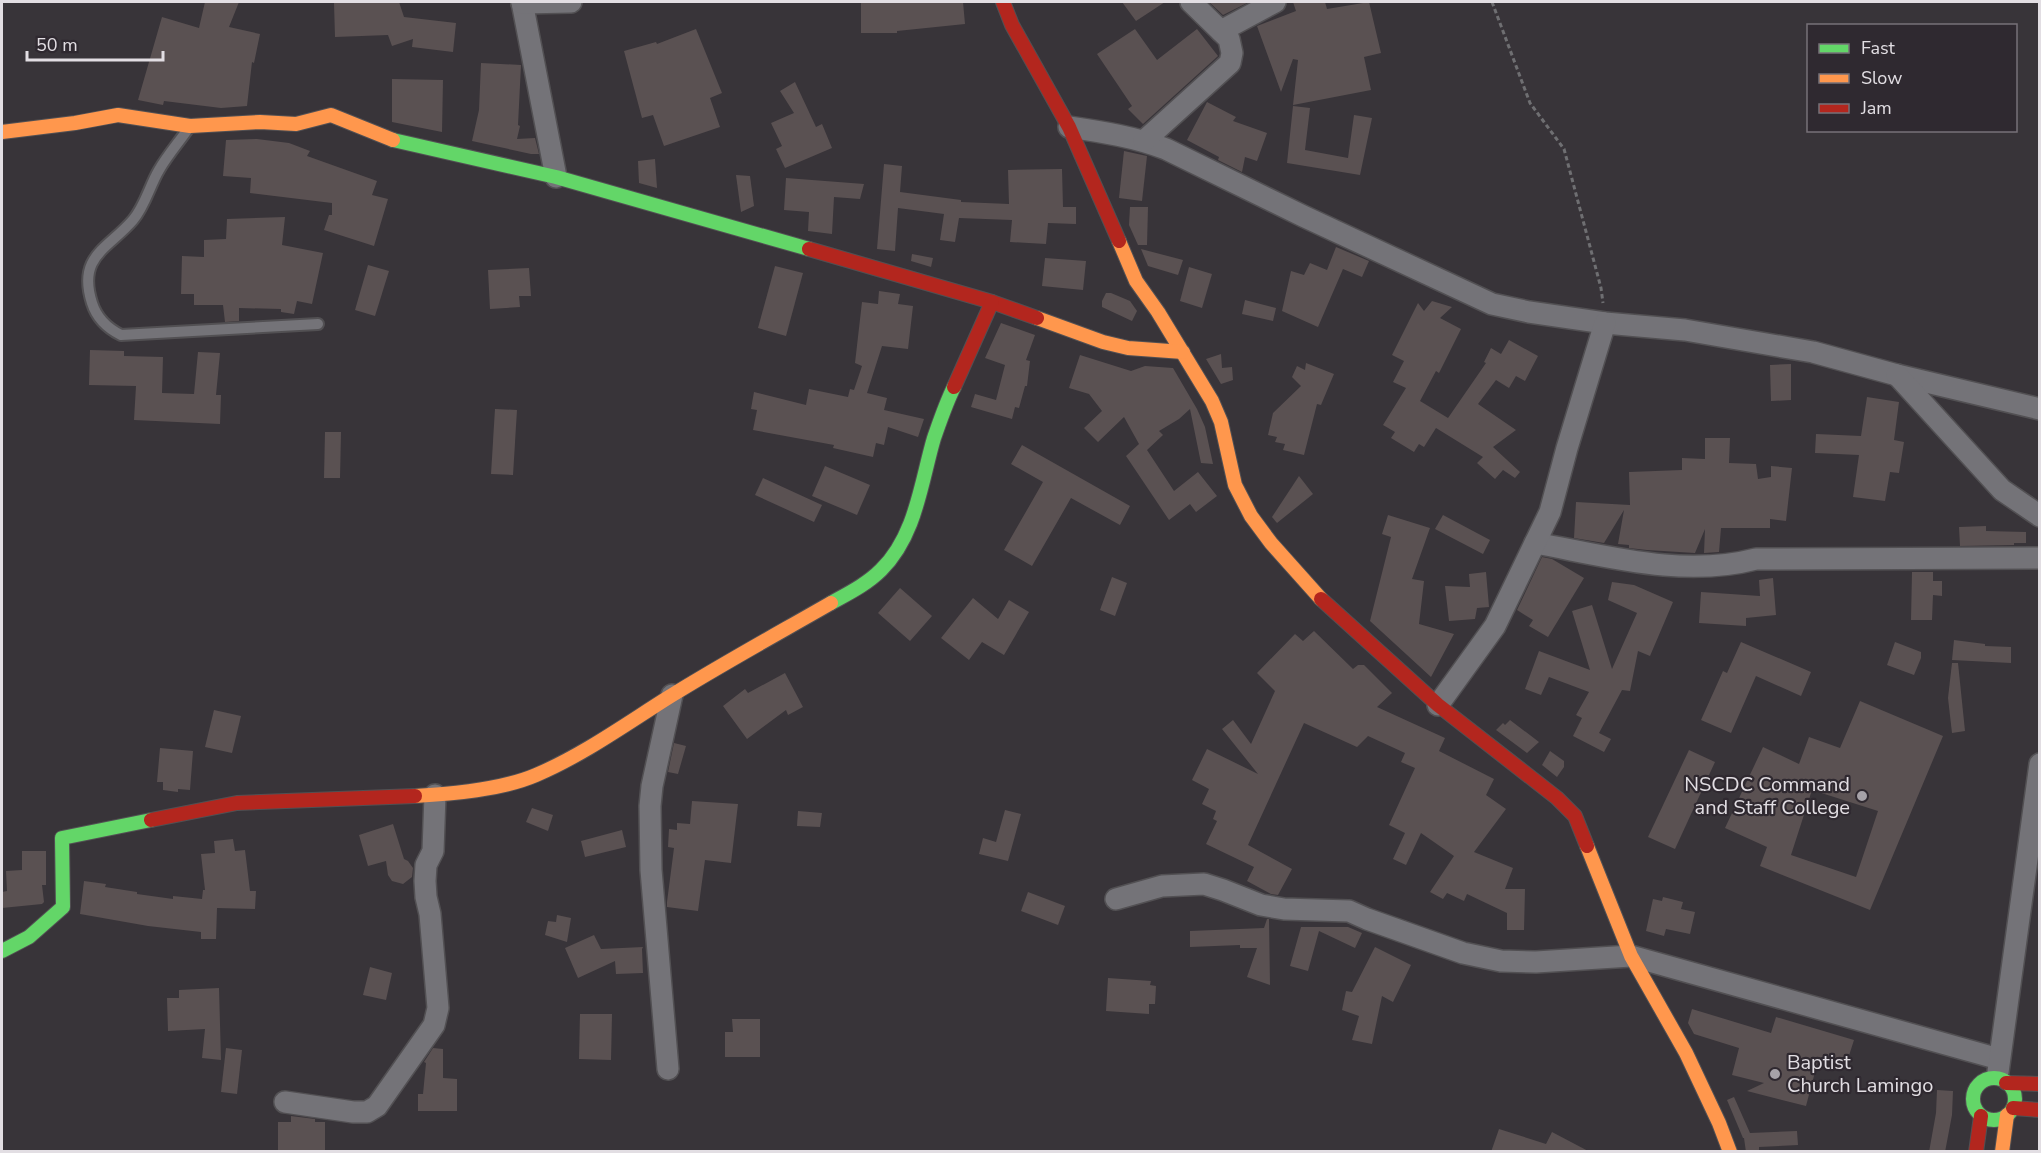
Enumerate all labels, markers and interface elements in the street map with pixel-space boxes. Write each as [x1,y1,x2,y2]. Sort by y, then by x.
scale bar [27,24,164,62]
legend [1807,24,2017,132]
text: 50 m [36,33,78,57]
text: Fast [1861,36,1896,60]
text: Slow [1861,66,1902,90]
text: Jam [1860,96,1892,120]
place label: NSCDC Command and Staff College [1684,771,1850,821]
marker: NSCDC Command and Staff College [1855,789,1869,803]
place label: Baptist Church Lamingo [1787,1049,1933,1099]
marker: Baptist Church Lamingo [1768,1067,1782,1081]

